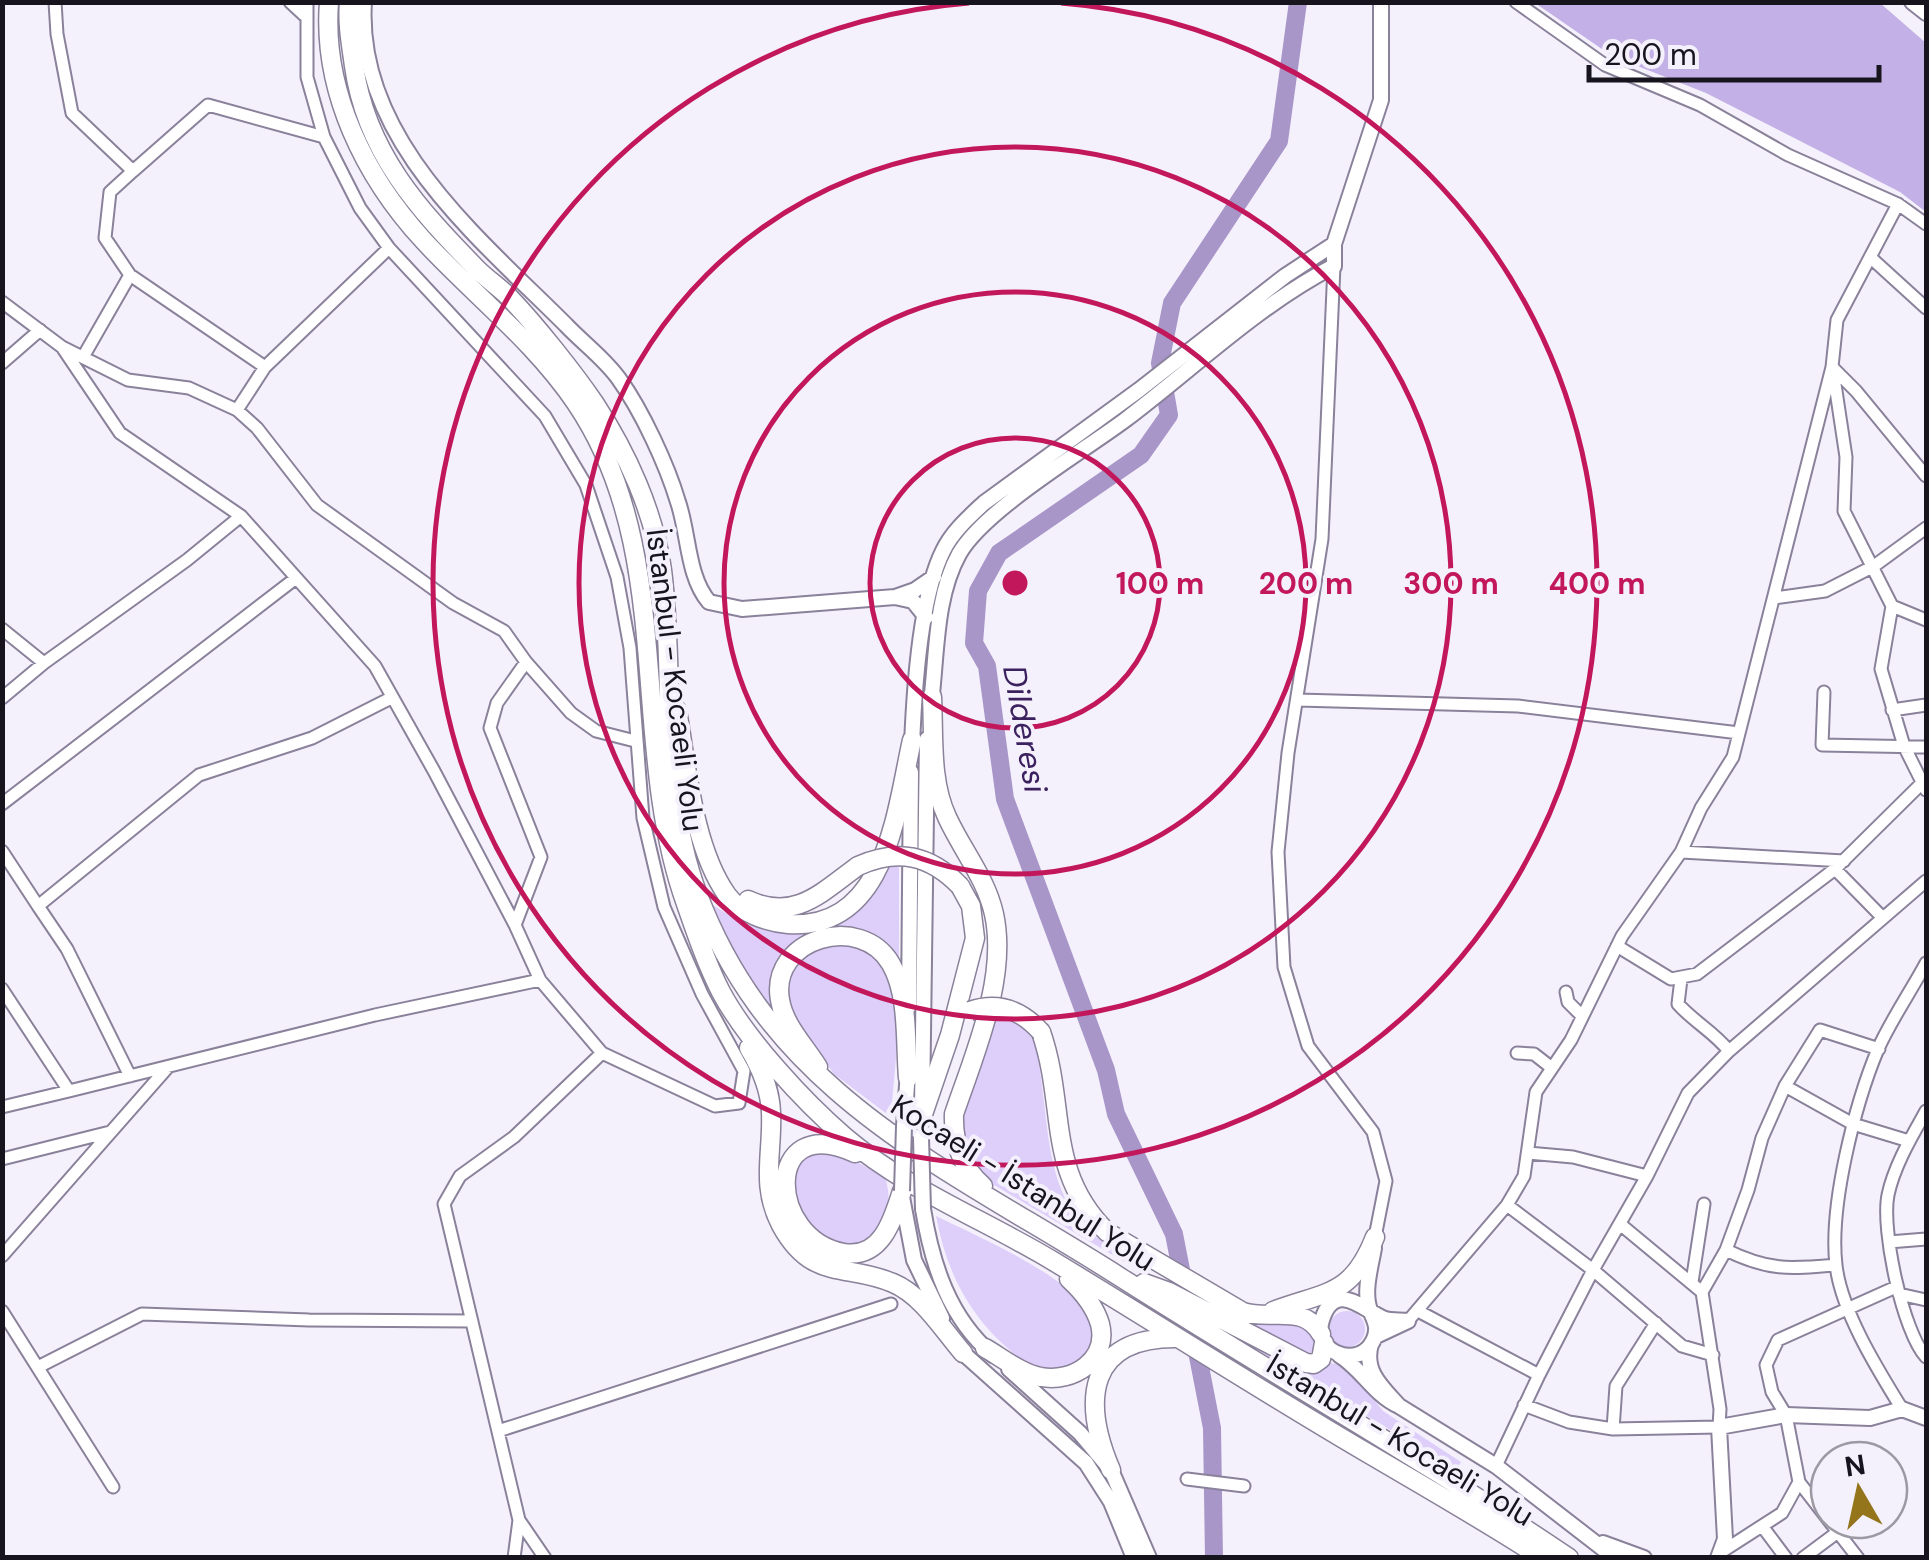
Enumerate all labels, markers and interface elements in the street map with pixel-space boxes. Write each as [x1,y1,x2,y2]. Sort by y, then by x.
scale bar [1589,20,1879,82]
text: 200 m [1604,35,1697,74]
street label: İstanbul - Kocaeli Yolu [638,526,713,834]
text: 100 m [1116,564,1204,603]
text: 200 m [1259,564,1353,603]
text: 300 m [1403,564,1499,603]
text: 400 m [1548,564,1646,603]
centre of rings [997,565,1033,601]
water label: Dilderesi [993,662,1057,797]
street label: Kocaeli - İstanbul Yolu [884,1085,1163,1280]
street label: İstanbul - Kocaeli Yolu [1260,1344,1541,1535]
north arrow [1809,1440,1909,1540]
text: N [1842,1446,1868,1486]

